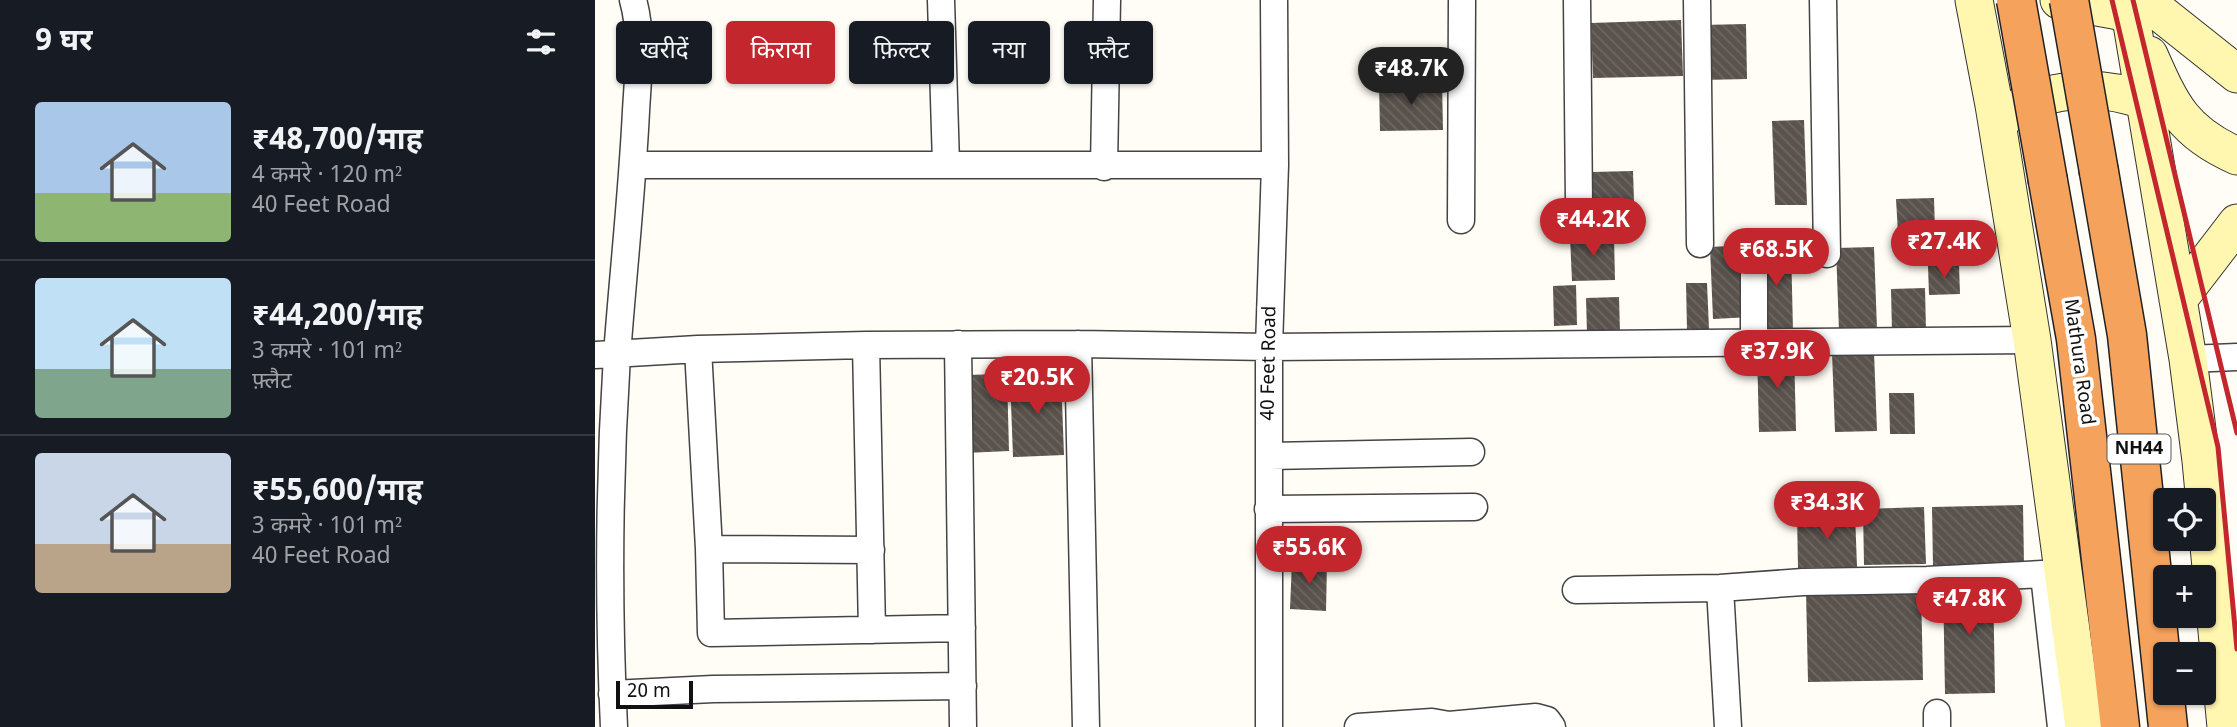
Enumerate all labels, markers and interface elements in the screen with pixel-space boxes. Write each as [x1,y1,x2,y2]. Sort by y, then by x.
chip: खरीदें [616,21,712,84]
chip: किराया [726,21,835,84]
chip: फ़िल्टर [849,21,954,84]
chip: नया [968,21,1050,84]
chip: फ़्लैट [1064,21,1153,84]
text: 9 घर [35,23,92,62]
icon: filters [522,23,560,61]
pin: ₹48.7K [1354,48,1468,107]
text: ₹48.7K [1374,55,1448,85]
text: ₹48,700/माह [252,122,423,161]
icon: home [91,130,175,214]
text: 4 कमरे · 120 m² [252,161,402,191]
text: 40 Feet Road [252,191,391,221]
pin: ₹44.2K [1536,198,1650,258]
text: ₹44.2K [1556,206,1630,236]
pin: ₹27.4K [1887,220,2001,280]
text: ₹27.4K [1907,228,1981,258]
pin: ₹68.5K [1719,229,1833,288]
text: ₹68.5K [1739,236,1813,266]
street label: Mathura Road [2057,297,2099,427]
text: ₹44,200/माह [252,298,423,337]
street label: 40 Feet Road [1257,305,1283,421]
icon: home [91,306,175,390]
pin: ₹37.9K [1720,330,1834,390]
text: 3 कमरे · 101 m² [252,337,402,367]
text: ₹37.9K [1740,338,1814,368]
pin: ₹20.5K [980,356,1094,416]
text: ₹20.5K [1000,364,1074,394]
text: फ़्लैट [252,367,292,397]
road number: NH44 [2107,434,2171,463]
text: ₹55,600/माह [252,473,423,512]
icon: home [91,481,175,565]
pin: ₹34.3K [1770,482,1884,541]
map controls [2153,488,2216,705]
button: locate [2153,488,2216,551]
text: ₹34.3K [1790,489,1864,519]
text: 3 कमरे · 101 m² [252,512,402,542]
pin: ₹55.6K [1252,526,1366,586]
text: ₹55.6K [1272,534,1346,564]
text: 40 Feet Road [252,542,391,572]
button: + [2153,565,2216,628]
pin: ₹47.8K [1912,578,2026,637]
text: ₹47.8K [1932,585,2006,615]
button: − [2153,642,2216,705]
scale bar [616,678,693,710]
text: 20 m [627,680,671,705]

